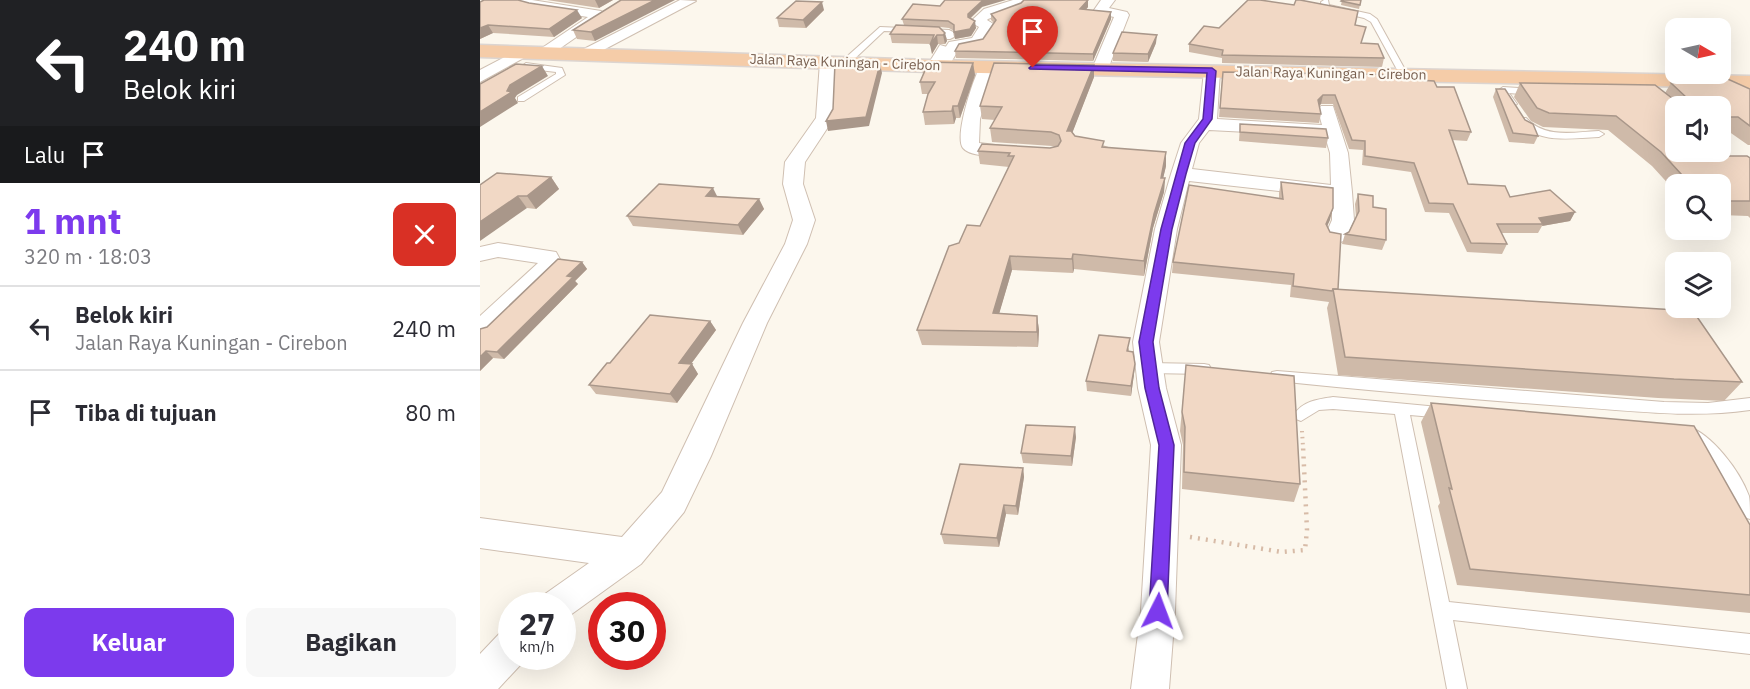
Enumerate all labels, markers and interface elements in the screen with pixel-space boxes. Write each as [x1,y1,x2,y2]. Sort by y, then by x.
pin [1007,6,1058,68]
icon: arrive [1016,15,1049,48]
text: 240 m [123,18,246,73]
north arrow [1665,18,1731,84]
map controls [1665,18,1731,318]
icon: left [24,24,102,102]
street label: Jalan Raya Kuningan - Cirebon [749,50,941,74]
street label: Jalan Raya Kuningan - Cirebon [1235,62,1427,84]
text: Belok kiri [123,71,236,106]
button: sound [1665,96,1731,162]
icon: arrive [77,138,110,171]
text: Lalu [24,140,65,169]
button: search [1665,174,1731,240]
text: 1 mnt [24,197,122,244]
button: close [393,203,456,266]
text: 320 m · 18:03 [24,243,152,270]
button: layers [1665,252,1731,318]
text: Belok kiri [75,300,173,329]
icon: left [24,312,57,345]
text: 240 m [392,314,456,343]
text: Jalan Raya Kuningan - Cirebon [75,329,348,356]
icon: arrive [24,396,57,429]
text: Tiba di tujuan [75,398,217,427]
text: 80 m [405,398,456,427]
position arrow [1126,579,1190,643]
speed limit sign: 30 [588,592,666,670]
text: 27 [519,604,555,643]
button: Keluar [24,608,234,677]
button: Bagikan [246,608,456,677]
text: km/h [519,637,555,656]

